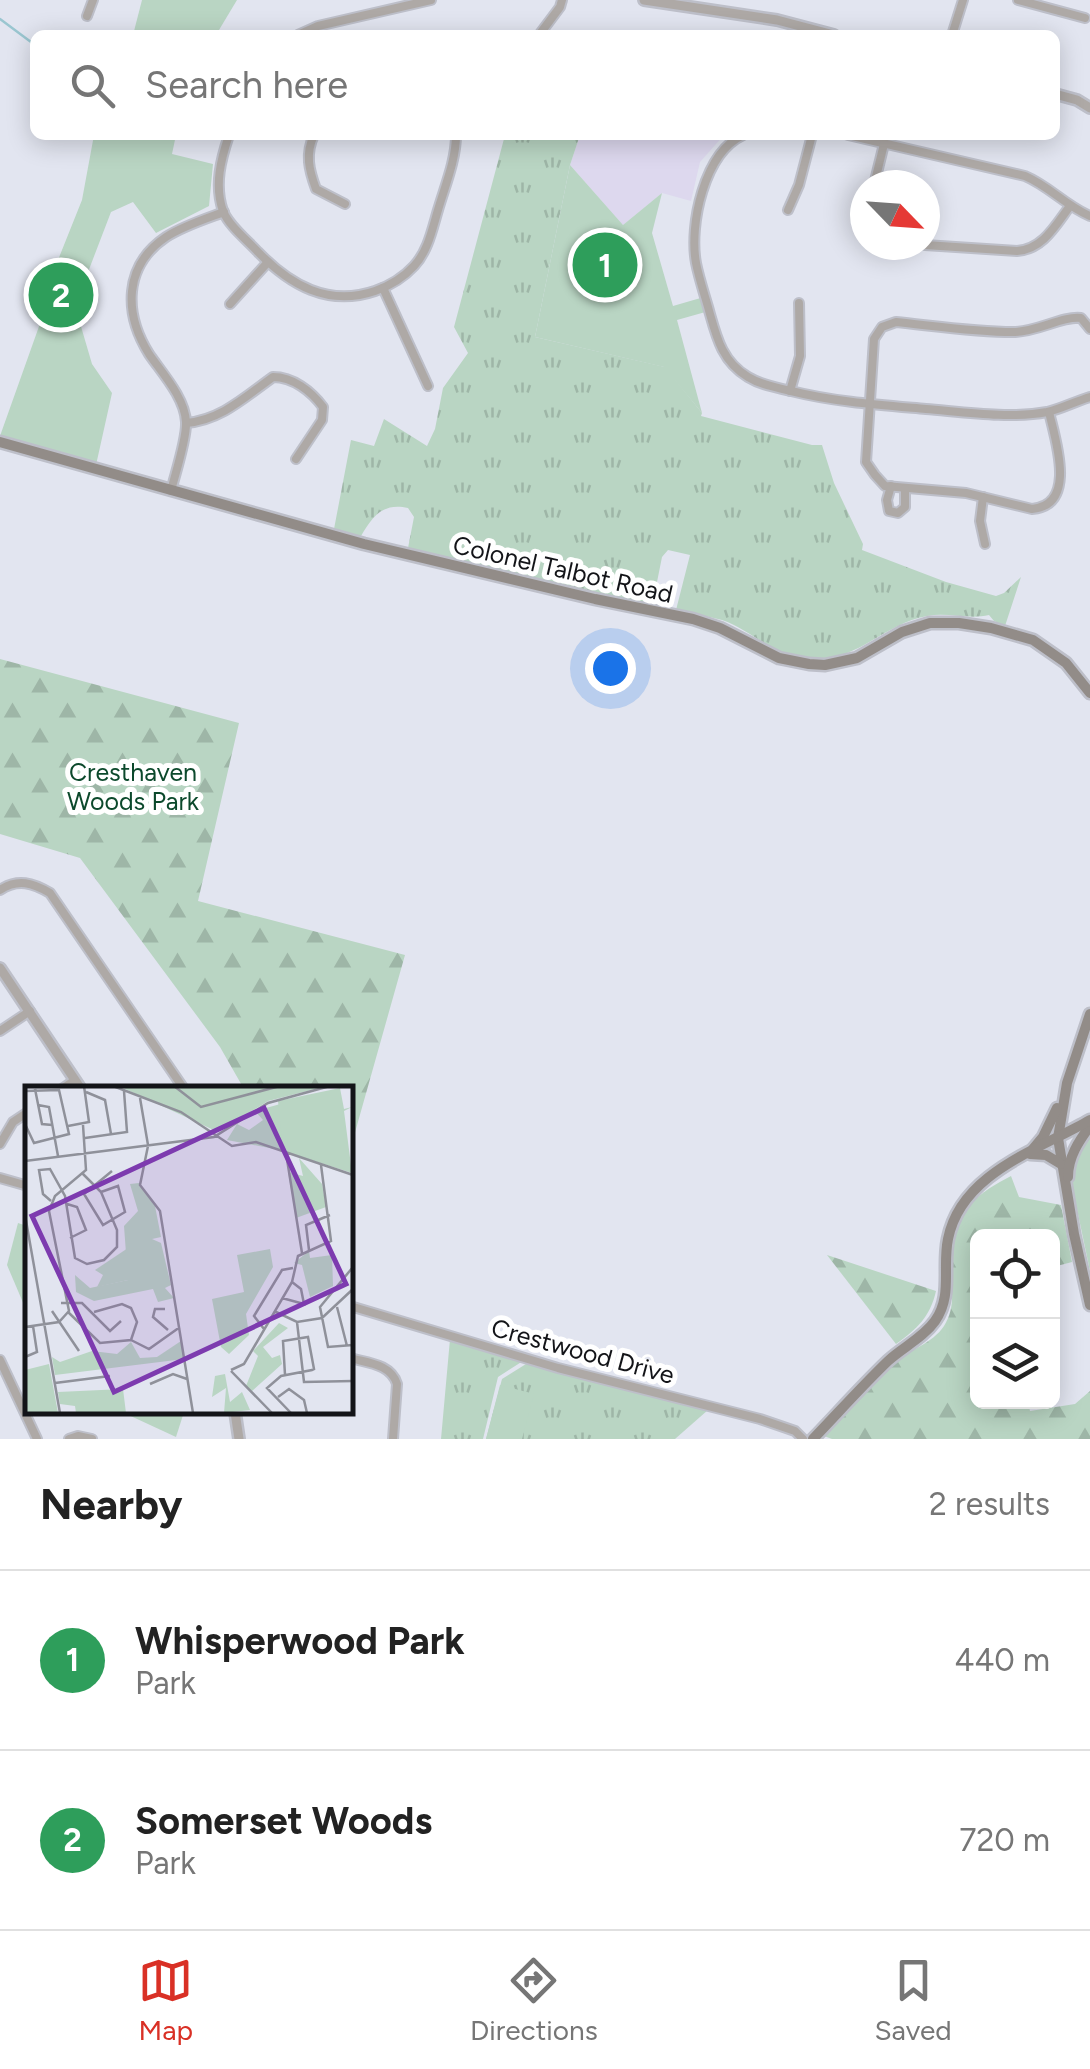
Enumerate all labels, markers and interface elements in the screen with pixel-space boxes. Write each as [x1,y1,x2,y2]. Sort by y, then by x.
search box [30,30,1060,140]
icon: search [65,58,120,113]
text: Search here [145,62,348,108]
north arrow [850,170,940,260]
pin: 1 [572,228,638,302]
pin: 2 [28,258,94,332]
street label: Colonel Talbot Road [450,529,676,609]
your location [585,643,636,694]
park label: Cresthaven Woods Park [67,757,200,816]
inset map [25,1086,352,1414]
map controls [970,1229,1060,1409]
button: locate [970,1229,1060,1319]
street label: Crestwood Drive [488,1312,678,1390]
button: layers [970,1319,1060,1409]
text: Nearby [40,1479,182,1530]
text: 2 results [929,1485,1050,1523]
text: Whisperwood Park [135,1618,465,1664]
text: 1 [66,1641,79,1679]
text: 440 m [955,1641,1050,1679]
text: Park [135,1664,196,1702]
text: Somerset Woods [135,1798,432,1844]
text: 2 [63,1821,82,1859]
text: 720 m [959,1821,1050,1859]
text: Park [135,1844,196,1882]
tab: Map [138,1953,193,2047]
tab: Directions [470,1953,598,2047]
tab: Saved [874,1953,952,2047]

